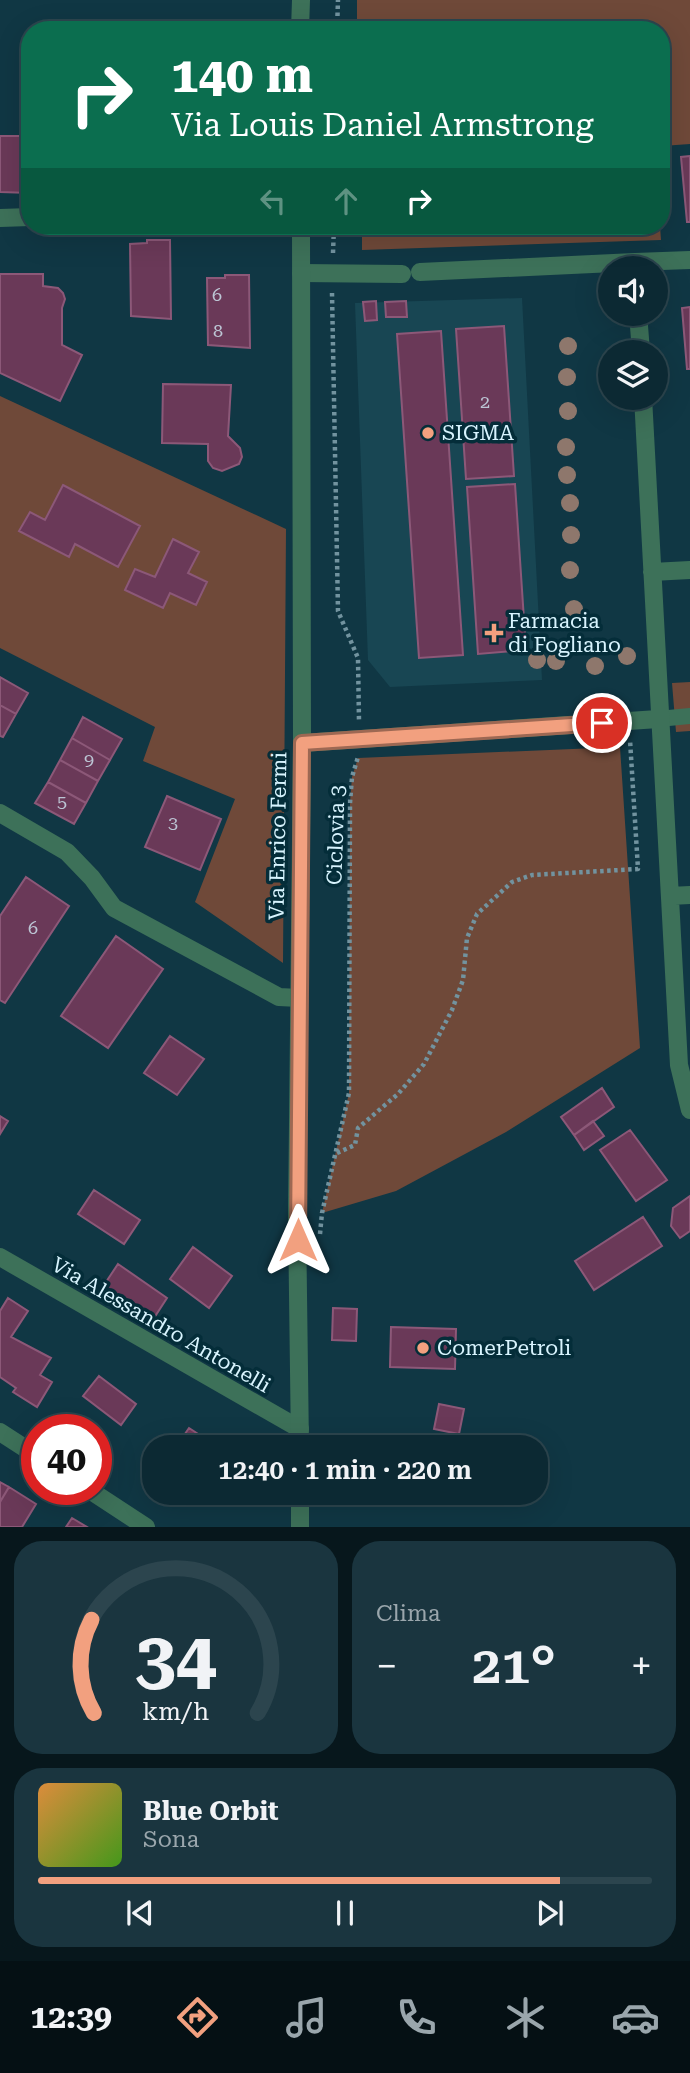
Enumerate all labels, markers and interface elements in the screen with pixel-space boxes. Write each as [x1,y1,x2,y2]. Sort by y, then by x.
text: 140 m [171,47,313,104]
icon: right [56,49,147,140]
text: Via Louis Daniel Armstrong [171,106,594,144]
icon: left [254,182,292,220]
icon: ahead [327,182,365,220]
icon: right [400,182,438,220]
map controls [598,256,668,410]
button: sound [598,256,668,326]
house number: 6 [212,284,222,305]
house number: 8 [213,320,223,341]
button: layers [598,340,668,410]
house number: 2 [480,391,490,412]
place label: SIGMA [442,421,514,445]
marker: SIGMA [420,425,436,441]
place label: Farmacia di Fogliano [508,609,621,657]
marker: Farmacia di Fogliano [486,625,502,641]
pin [572,693,632,753]
icon: arrive [583,704,621,742]
house number: 9 [84,749,94,770]
street label: Via Enrico Fermi [265,751,291,920]
street label: Ciclovia 3 [322,785,350,885]
house number: 5 [57,791,67,812]
house number: 3 [168,812,178,833]
house number: 6 [28,917,38,938]
position arrow [261,1203,335,1277]
street label: Via Alessandro Antonelli [47,1252,275,1398]
place label: ComerPetroli [437,1336,572,1360]
marker: ComerPetroli [415,1340,431,1356]
speed limit sign: 40 [21,1414,112,1505]
text: 12:40 · 1 min · 220 m [218,1455,472,1485]
text: Clima [376,1600,440,1627]
text: 34 [135,1617,217,1702]
text: 21° [472,1635,556,1696]
text: − [376,1644,397,1688]
text: + [631,1644,652,1688]
text: km/h [143,1697,209,1726]
text: Blue Orbit [143,1796,279,1826]
text: Sona [143,1826,199,1853]
icon: previous [121,1894,159,1932]
icon: pause [326,1894,364,1932]
icon: next [531,1894,569,1932]
icon: directions [173,1993,222,2042]
icon: music [282,1993,331,2042]
icon: phone [392,1993,441,2042]
icon: climate [501,1993,550,2042]
icon: car [611,1993,660,2042]
text: 12:39 [30,1998,112,2036]

